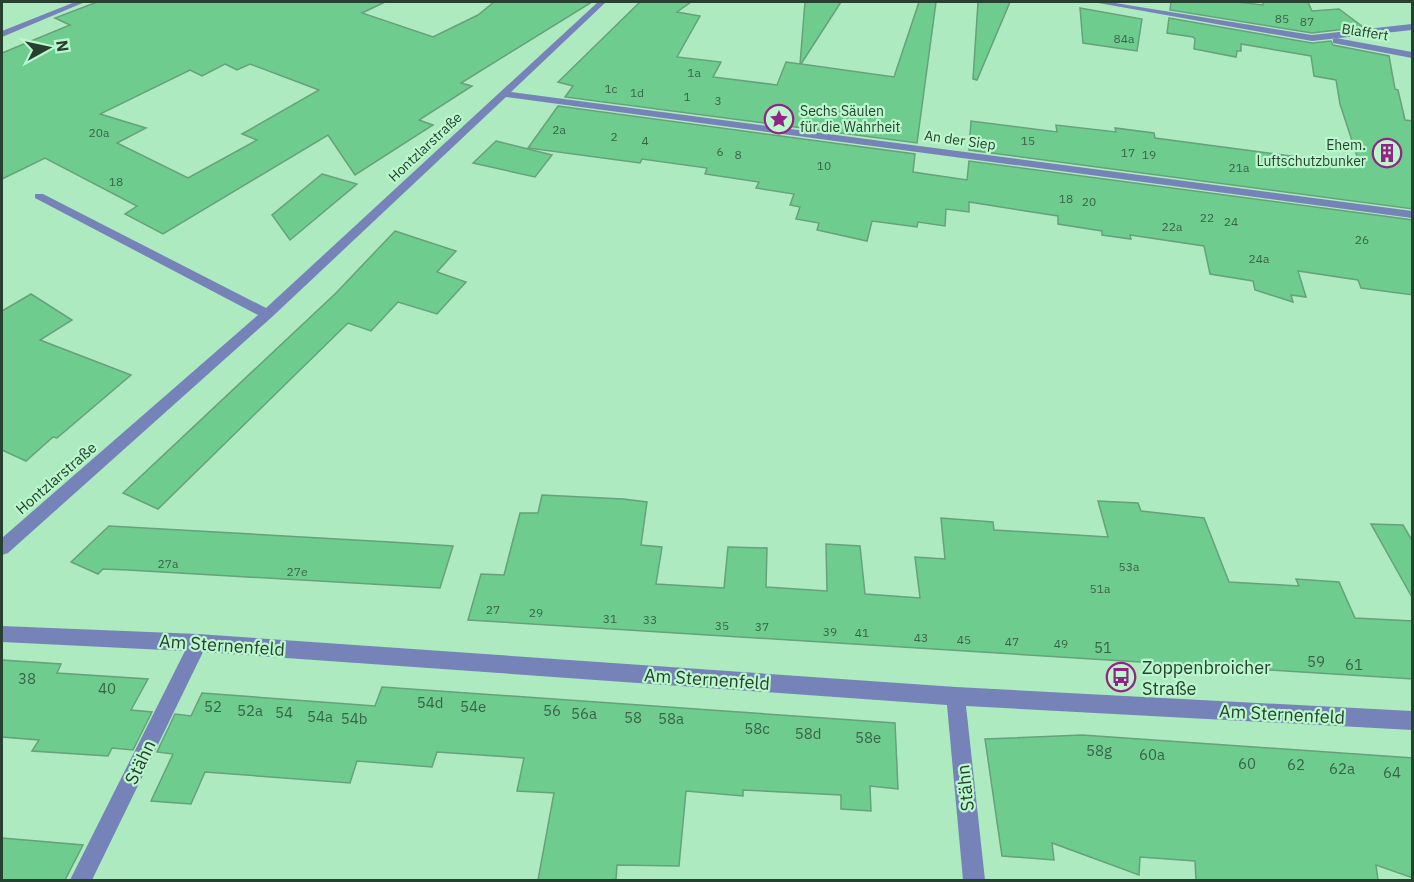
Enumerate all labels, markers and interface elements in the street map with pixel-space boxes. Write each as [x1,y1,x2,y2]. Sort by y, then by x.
house number: 85 [1275,11,1289,26]
house number: 87 [1300,14,1314,29]
north arrow [18,18,78,78]
street label: Blaffert [1340,19,1390,45]
house number: 84a [1114,31,1135,46]
text: N [52,39,74,53]
house number: 1a [687,65,701,80]
house number: 1c [604,81,618,96]
house number: 1d [630,85,644,100]
house number: 1 [683,89,691,104]
house number: 3 [714,93,722,108]
place label: Sechs Säulen für die Wahrheit [800,102,901,136]
place icon: Sechs Säulen für die Wahrheit [763,103,795,135]
street label: Hontzlarstraße [384,108,466,186]
house number: 2a [552,122,566,137]
house number: 20a [89,125,110,140]
street label: An der Siep [923,126,997,154]
house number: 2 [610,129,618,144]
house number: 4 [641,133,649,148]
house number: 15 [1021,133,1035,148]
place label: Ehem. Luftschutzbunker [1257,136,1366,170]
building icon: Ehem. Luftschutzbunker [1371,137,1403,169]
house number: 6 [716,144,724,159]
house number: 17 [1121,145,1135,160]
house number: 8 [734,147,742,162]
house number: 19 [1142,147,1156,162]
house number: 10 [817,158,831,173]
house number: 21a [1229,160,1250,175]
house number: 18 [109,174,123,189]
house number: 18 [1059,191,1073,206]
house number: 20 [1082,194,1096,209]
house number: 22 [1200,210,1214,225]
house number: 24 [1224,214,1238,229]
house number: 22a [1162,219,1183,234]
house number: 26 [1355,232,1369,247]
house number: 24a [1249,251,1270,266]
street label: Hontzlarstraße [12,438,100,518]
house number: 27a [158,556,179,571]
house number: 53a [1119,559,1140,574]
house number: 27e [287,564,308,579]
house number: 51a [1090,581,1111,596]
house number: 27 [486,602,500,617]
house number: 29 [529,605,543,620]
house number: 31 [603,611,617,626]
house number: 33 [643,612,657,627]
house number: 35 [715,618,729,633]
house number: 37 [755,619,769,634]
house number: 39 [823,624,837,639]
house number: 41 [855,625,869,640]
street label: Am Sternenfeld [158,629,286,661]
house number: 43 [914,630,928,645]
house number: 45 [957,632,971,647]
house number: 47 [1005,634,1019,649]
house number: 49 [1054,636,1068,651]
house number: 51 [1094,638,1112,657]
house number: 59 [1307,652,1325,671]
house number: 61 [1345,655,1363,674]
place label: Zoppenbroicher Straße [1142,656,1271,700]
bus stop icon: Zoppenbroicher Straße [1105,661,1137,693]
street label: Am Sternenfeld [643,663,771,695]
house number: 38 [18,669,36,688]
house number: 40 [98,679,116,698]
house number: 54d [417,693,443,712]
house number: 52 [204,697,222,716]
house number: 54e [460,697,486,716]
street label: Am Sternenfeld [1218,699,1346,729]
house number: 52a [237,701,263,720]
house number: 56 [543,701,561,720]
house number: 54 [275,703,293,722]
house number: 56a [571,704,597,723]
house number: 54a [307,707,333,726]
house number: 58 [624,708,642,727]
house number: 54b [341,709,367,728]
house number: 58a [658,709,684,728]
house number: 58c [744,719,770,738]
house number: 58d [795,724,821,743]
house number: 58e [855,728,881,747]
street label: Stähn [119,736,161,788]
house number: 58g [1086,741,1112,760]
house number: 60a [1139,745,1165,764]
house number: 60 [1238,754,1256,773]
house number: 62 [1287,755,1305,774]
house number: 62a [1329,759,1355,778]
house number: 64 [1383,763,1401,782]
street label: Stähn [951,764,979,812]

